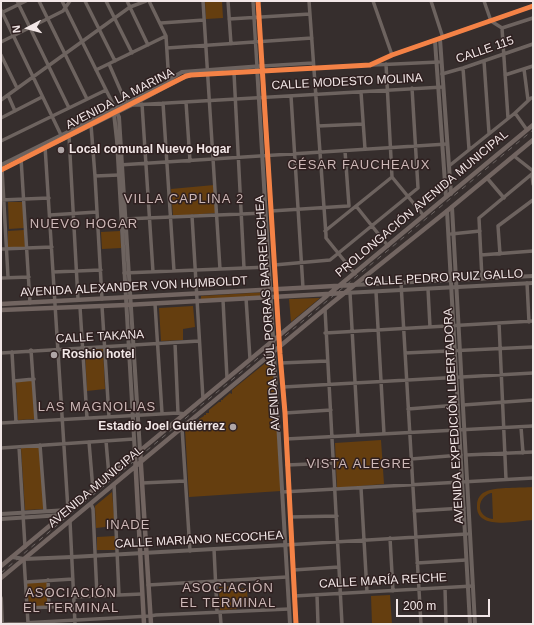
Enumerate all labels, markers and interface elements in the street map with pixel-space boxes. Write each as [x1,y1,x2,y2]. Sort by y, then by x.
north arrow [8,8,48,48]
text: N [10,25,22,34]
street label: CALLE 115 [454,33,516,67]
street label: AVENIDA LA MARINA [63,65,177,133]
street label: CALLE MODESTO MOLINA [271,71,423,93]
street label: PROLONGACIÓN AVENIDA MUNICIPAL [333,127,511,281]
place label: Local comunal Nuevo Hogar [69,143,231,157]
marker: Local comunal Nuevo Hogar [56,145,66,155]
district label: CÉSAR FAUCHEAUX [288,157,430,173]
district label: VILLA CAPLINA 2 [124,191,244,207]
street label: AVENIDA RAÚL PORRAS BARRENECHEA [253,195,283,431]
district label: NUEVO HOGAR [30,216,138,232]
street label: CALLE PEDRO RUIZ GALLO [364,267,524,289]
street label: AVENIDA ALEXANDER VON HUMBOLDT [20,274,248,300]
street label: AVENIDA EXPEDICIÓN LIBERTADORA [441,308,467,524]
street label: CALLE TAKANA [55,327,145,347]
place label: Roshio hotel [62,348,135,362]
marker: Roshio hotel [49,350,59,360]
district label: LAS MAGNOLIAS [38,399,156,415]
place label: Estadio Joel Gutiérrez [98,420,225,434]
marker: Estadio Joel Gutiérrez [228,422,238,432]
street label: AVENIDA MUNICIPAL [46,443,146,531]
district label: VISTA ALEGRE [307,456,411,472]
district label: INADE [106,517,150,533]
street label: CALLE MARIANO NECOCHEA [114,528,284,552]
street label: CALLE MARÍA REICHE [319,570,447,592]
district label: ASOCIACIÓN EL TERMINAL [180,580,276,611]
district label: ASOCIACIÓN EL TERMINAL [23,585,119,616]
scale bar [398,591,492,617]
text: 200 m [403,599,436,613]

